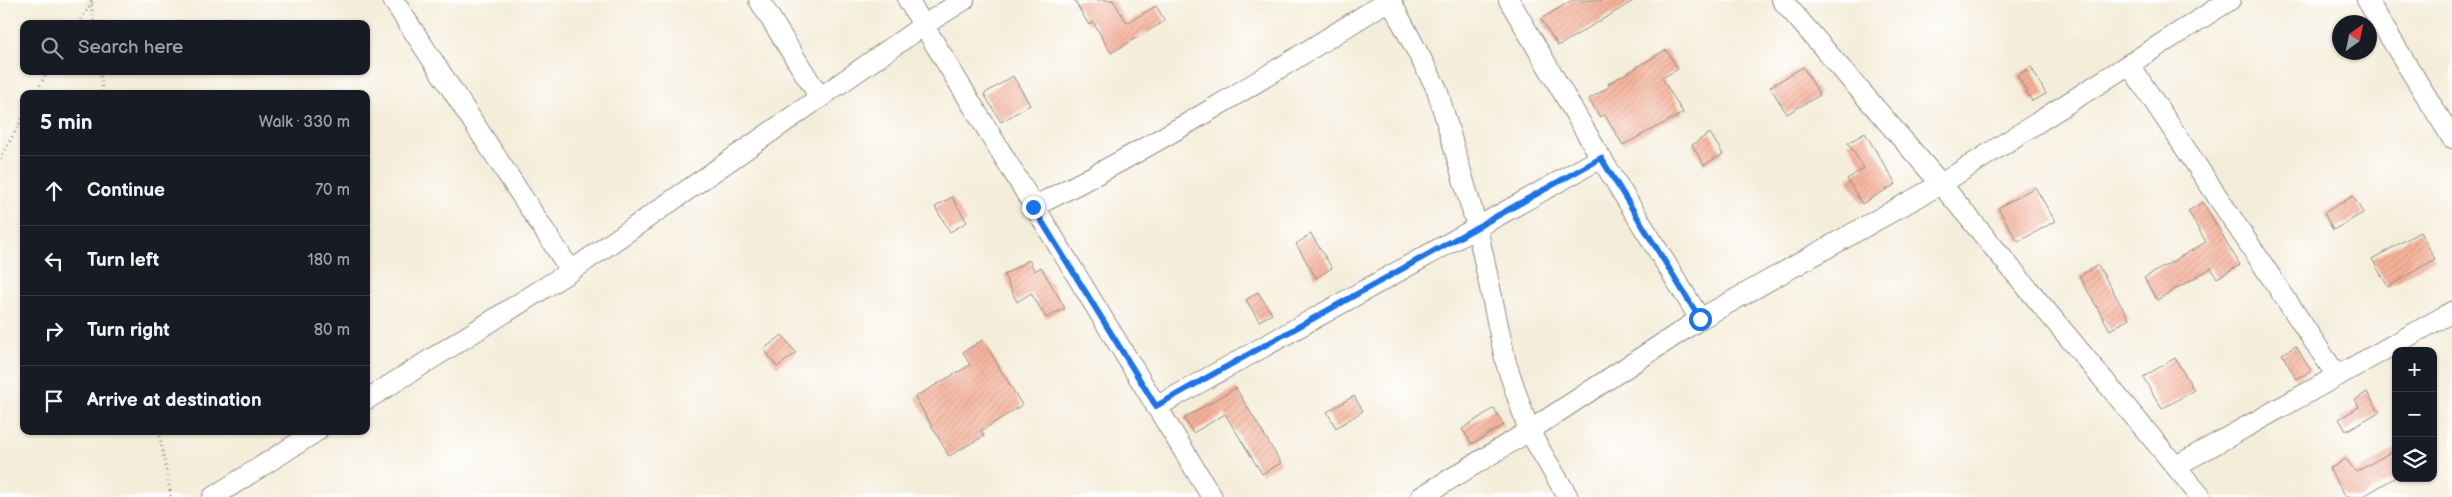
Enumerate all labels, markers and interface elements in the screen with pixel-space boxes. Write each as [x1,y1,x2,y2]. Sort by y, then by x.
north arrow [2332,15,2377,60]
search box [20,20,370,75]
icon: search [38,34,66,62]
text: Search here [78,36,183,59]
text: 5 min [40,110,93,135]
text: Walk · 330 m [259,113,350,132]
icon: ahead [40,177,68,205]
text: Continue [87,179,165,202]
text: 70 m [315,181,350,200]
route end [1022,196,1045,219]
icon: left [40,247,68,275]
text: Turn left [87,249,159,272]
text: 180 m [308,251,350,270]
route start [1689,308,1712,331]
icon: right [40,317,68,345]
text: Turn right [87,319,170,342]
text: 80 m [314,321,350,340]
map controls [2392,347,2437,482]
button: + [2392,347,2437,392]
icon: arrive [40,387,68,415]
text: Arrive at destination [87,389,262,412]
button: − [2392,392,2437,437]
button: layers [2392,437,2437,482]

